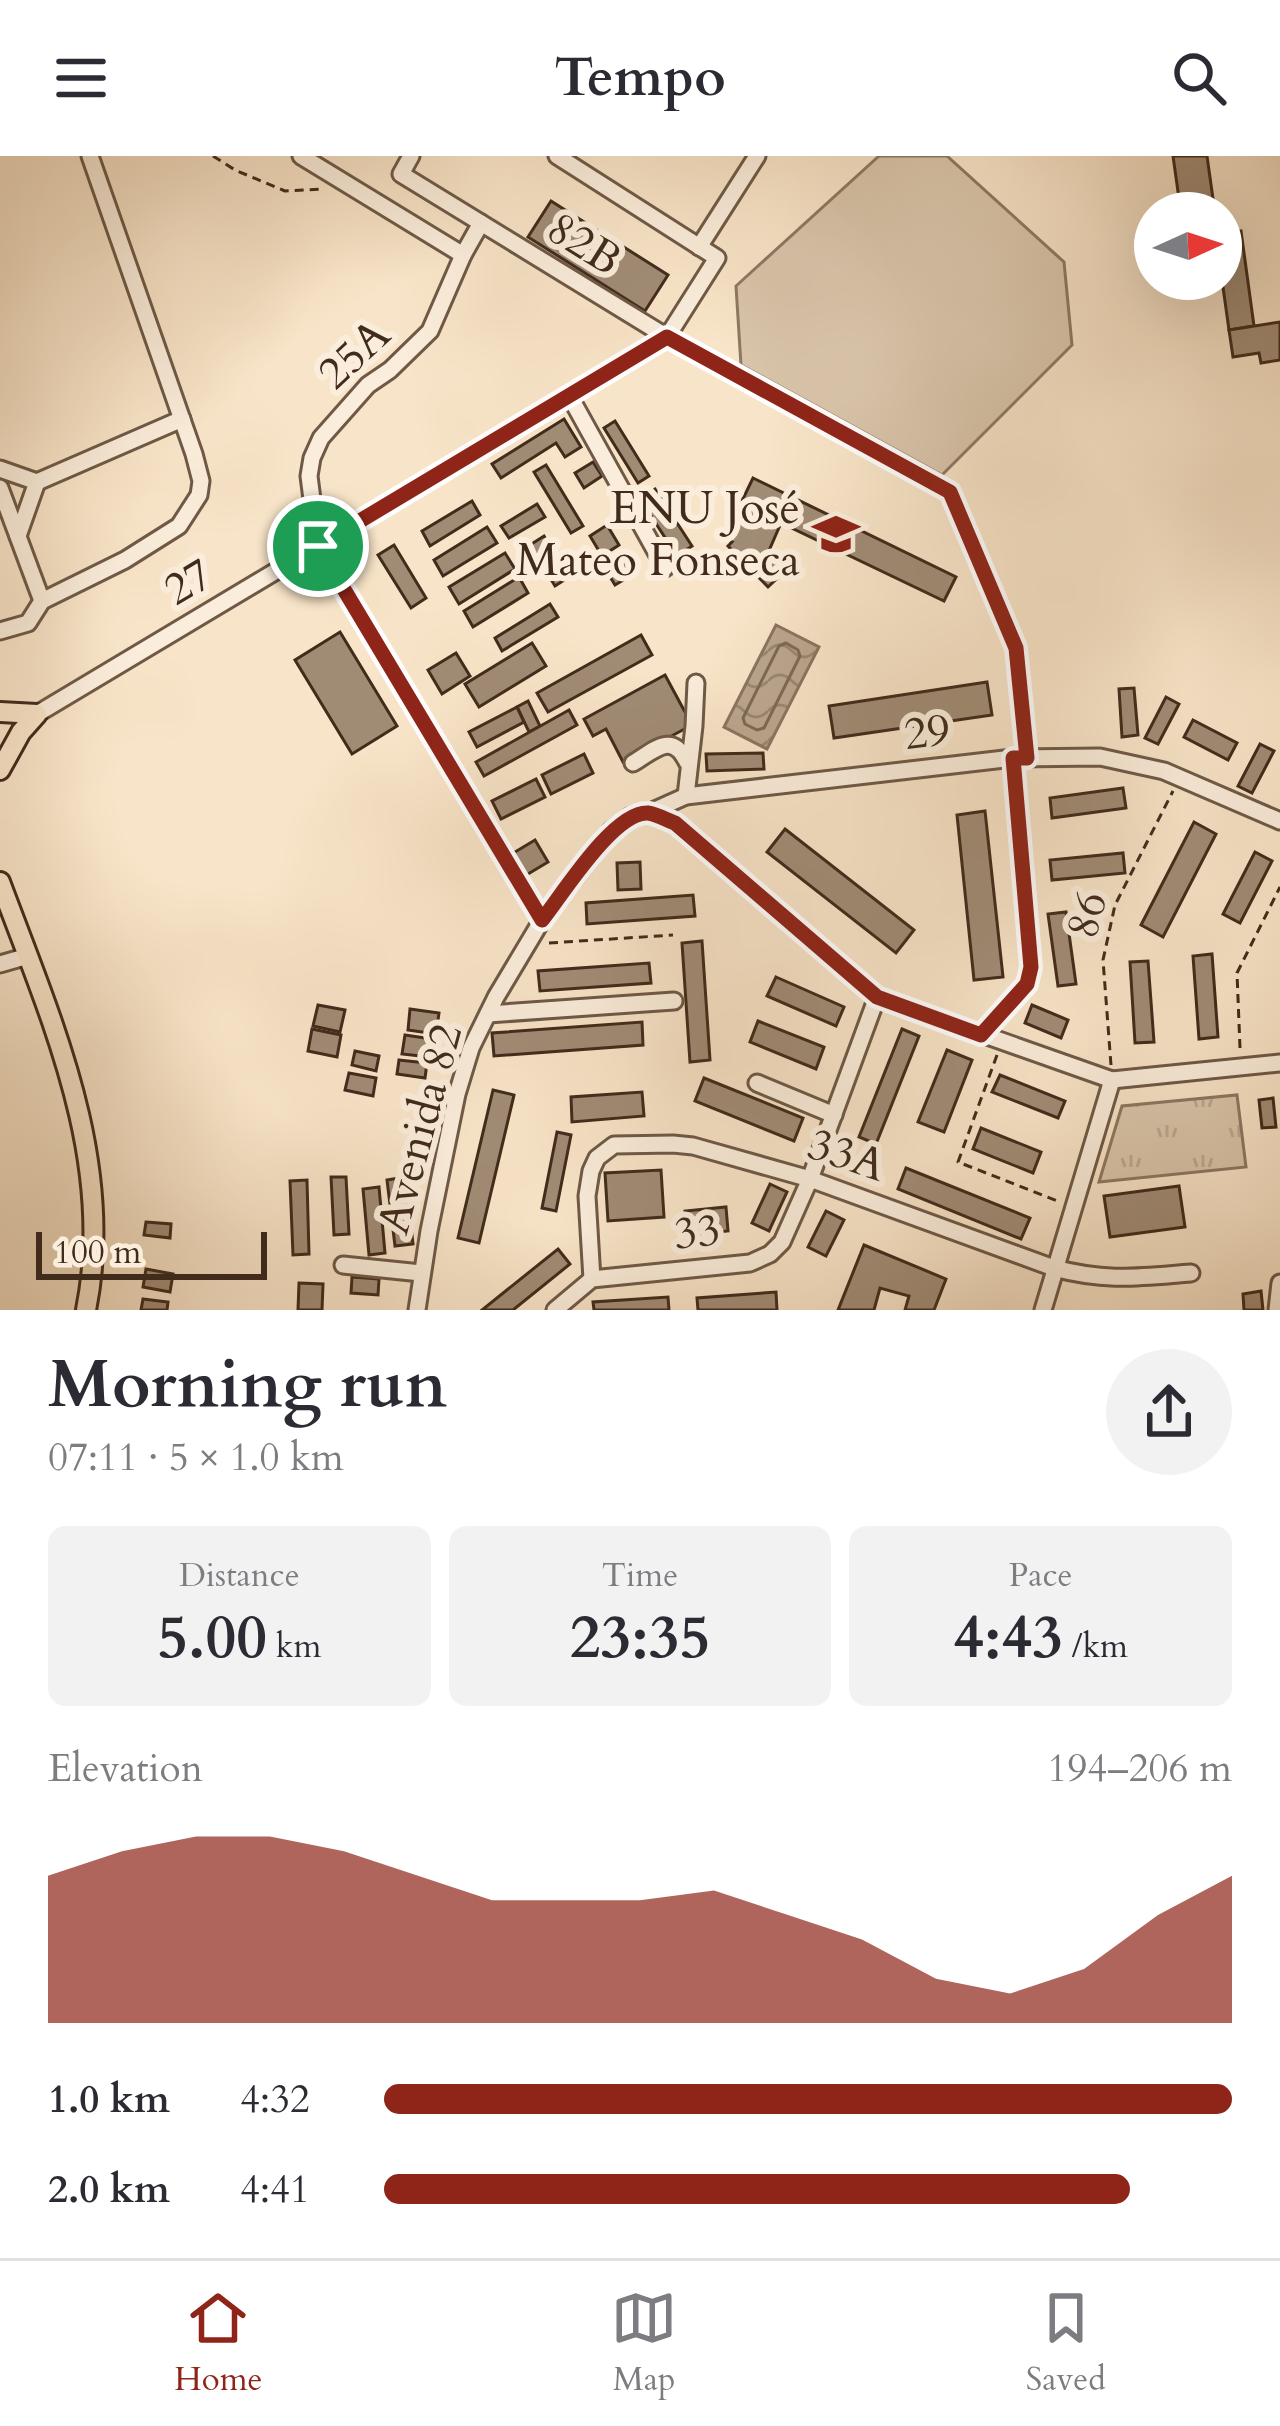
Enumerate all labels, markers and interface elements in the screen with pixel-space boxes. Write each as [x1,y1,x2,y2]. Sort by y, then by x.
text: Tempo [554,42,726,115]
icon: menu [48,45,114,111]
icon: search [1166,45,1232,111]
north arrow [1134,192,1242,300]
map controls [1134,192,1242,300]
street label: 82B [535,198,633,290]
street label: 25A [305,305,403,403]
place label: ENU José Mateo Fonseca [516,478,800,591]
pin [267,495,369,597]
school or university icon: ENU José Mateo Fonseca [811,509,861,559]
icon: arrive [285,513,351,579]
street label: 27 [153,544,223,620]
street label: 29 [900,699,954,765]
street label: 86 [1052,885,1122,945]
street label: Avenida 82 [363,1017,477,1241]
street label: 33A [800,1113,894,1197]
street label: 33 [671,1199,723,1265]
scale bar [36,1226,267,1279]
text: 100 m [54,1230,141,1275]
text: Morning run [48,1341,447,1430]
button: share [1106,1349,1232,1475]
text: 07:11 · 5 × 1.0 km [48,1431,344,1484]
text: Distance [179,1553,300,1598]
text: Time [602,1553,678,1598]
text: Pace [1009,1553,1073,1598]
text: 5.00 [157,1598,267,1679]
text: 23:35 [570,1598,710,1679]
text: 4:43 [953,1598,1063,1679]
text: km [267,1624,321,1669]
text: /km [1063,1624,1128,1669]
text: Elevation [48,1742,203,1795]
text: 194–206 m [1047,1742,1232,1795]
text: 1.0 km [48,2073,170,2126]
text: 4:32 [240,2073,310,2126]
text: 2.0 km [48,2163,170,2216]
text: 4:41 [240,2163,310,2216]
tab: Home [174,2285,263,2402]
tab: Map [611,2285,677,2402]
tab: Saved [1026,2285,1106,2402]

